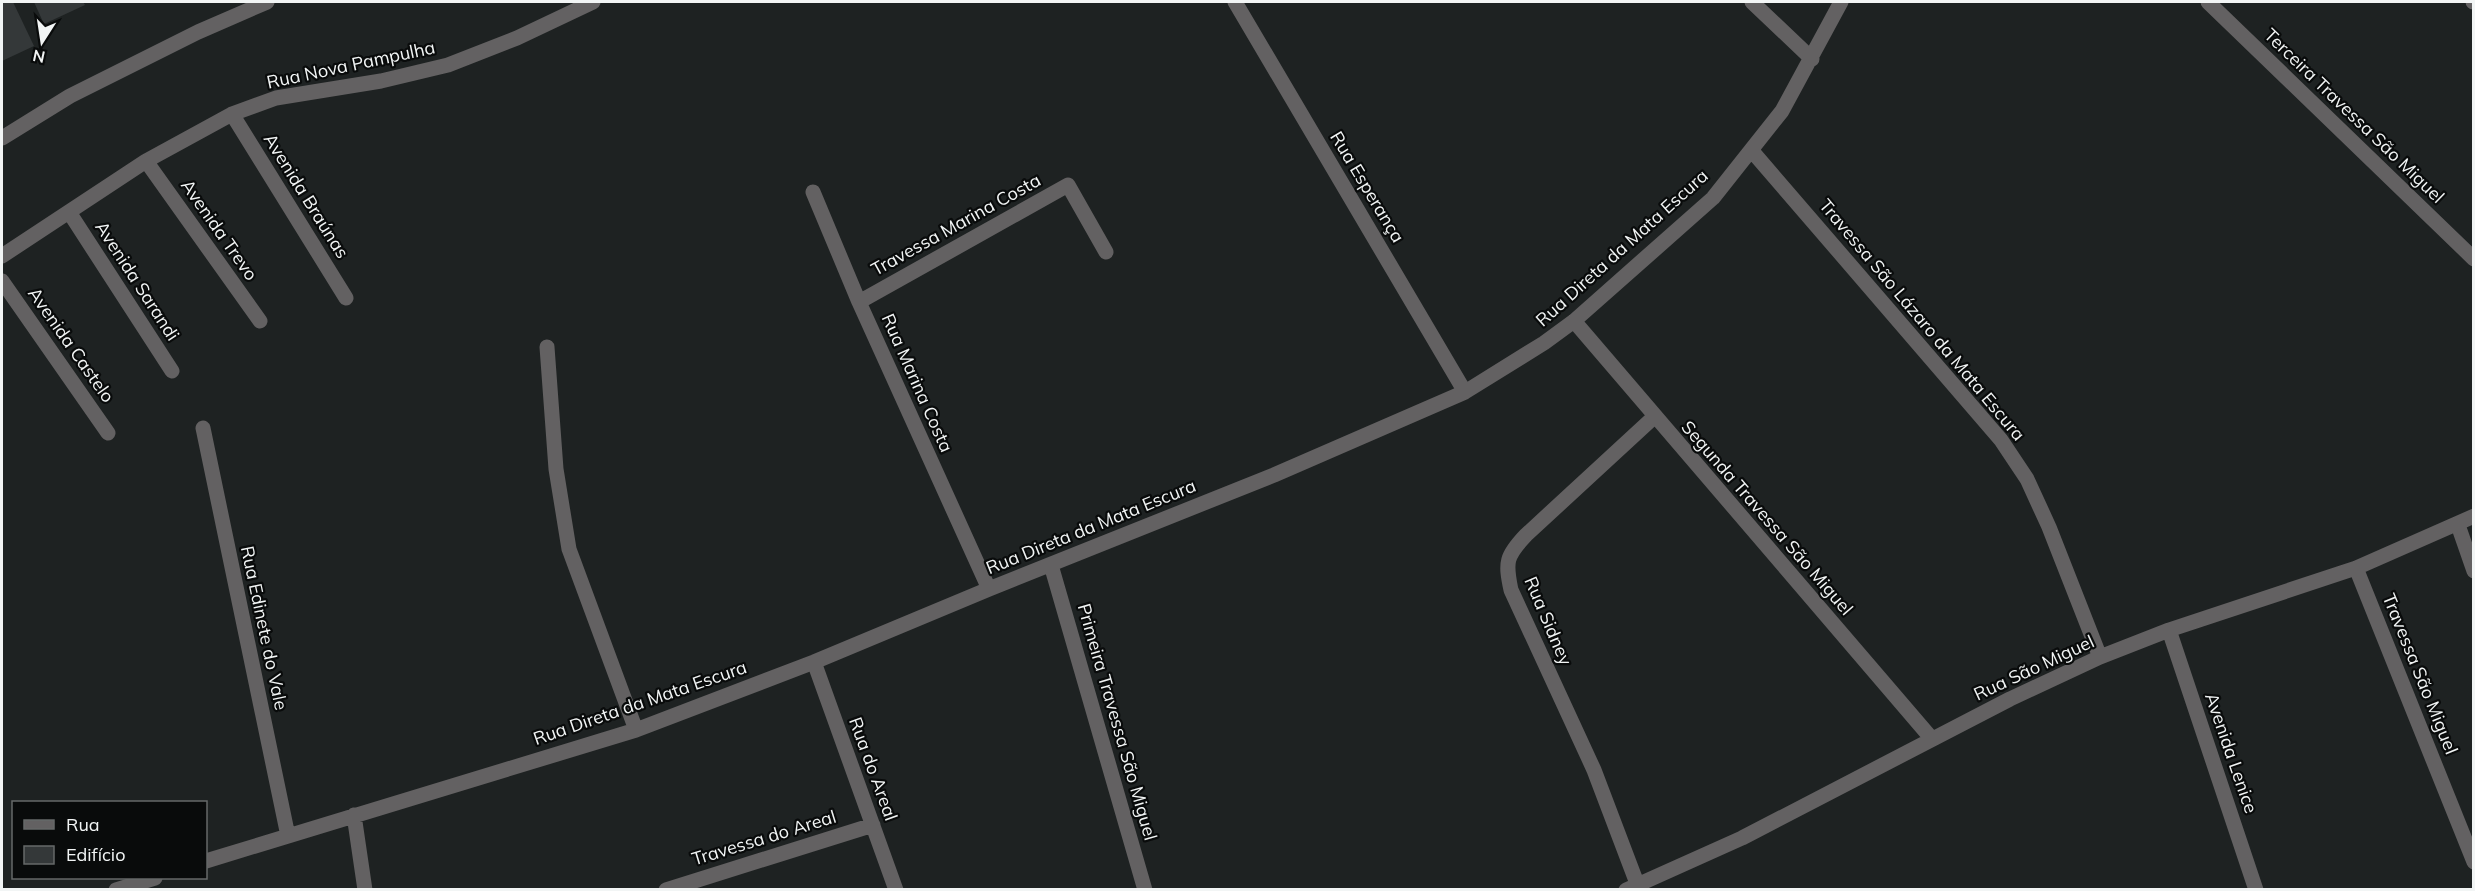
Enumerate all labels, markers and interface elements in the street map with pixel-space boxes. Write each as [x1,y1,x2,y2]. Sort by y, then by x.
north arrow [12,12,72,72]
street label: Terceira Travessa São Miguel [2259,23,2449,208]
street label: Rua Nova Pampulha [265,35,437,94]
text: N [31,46,47,68]
street label: Rua Esperança [1325,127,1410,247]
street label: Avenida Braúnas [259,129,354,263]
street label: Rua Direta da Mata Escura [1531,164,1713,331]
street label: Travessa Marina Costa [867,168,1045,281]
street label: Avenida Trevo [176,175,263,285]
street label: Travessa São Lázaro da Mata Escura [1814,194,2030,445]
street label: Avenida Sarandi [90,217,185,345]
street label: Avenida Castelo [23,283,120,407]
street label: Rua Marina Costa [877,310,958,456]
street label: Segunda Travessa São Miguel [1677,416,1858,620]
street label: Rua Direta da Mata Escura [983,474,1199,579]
street label: Rua Edinete do Vale [236,544,293,712]
street label: Rua Sidney [1519,573,1578,669]
street label: Travessa São Miguel [2378,590,2463,758]
street label: Primeira Travessa São Miguel [1073,601,1162,843]
street label: Rua São Miguel [1970,630,2098,706]
street label: Rua Direta da Mata Escura [530,655,750,750]
street label: Avenida Lenice [2200,690,2263,816]
street label: Rua do Areal [844,714,903,824]
legend [12,801,207,879]
street label: Travessa do Areal [689,805,839,870]
text: Rua [66,813,100,836]
text: Edifício [66,843,125,866]

